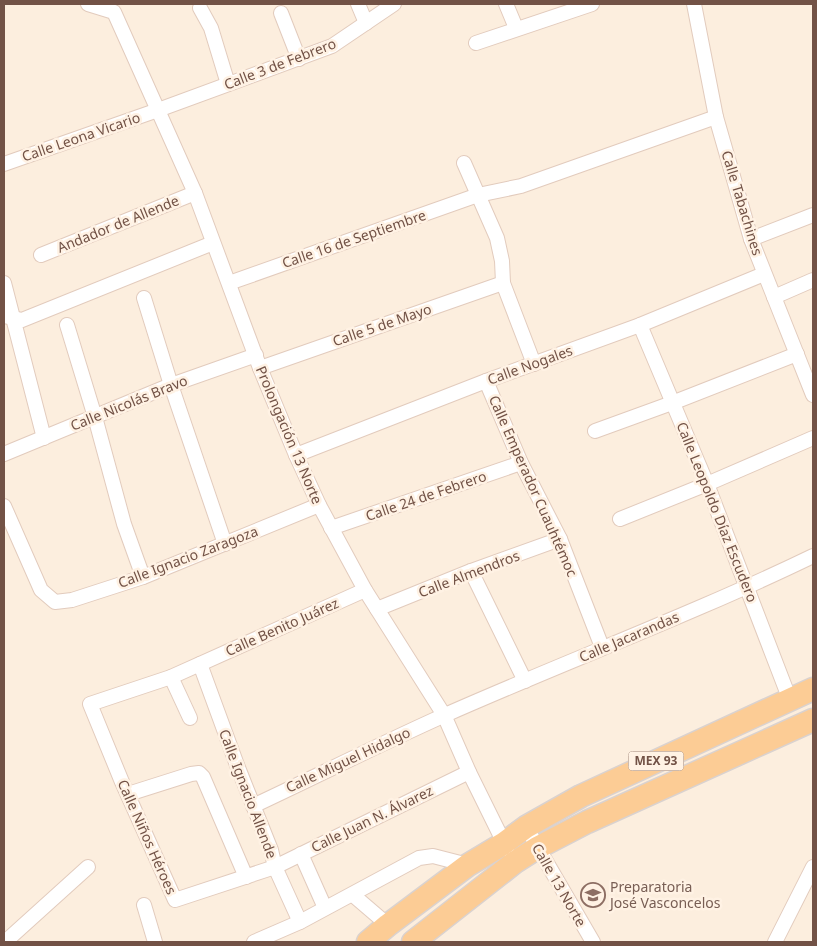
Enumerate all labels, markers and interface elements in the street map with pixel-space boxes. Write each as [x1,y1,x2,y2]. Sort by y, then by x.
street label: Calle 3 de Febrero [221,33,338,94]
street label: Calle Leona Vicario [19,107,142,166]
street label: Calle Tabachines [718,148,768,258]
street label: Andador de Allende [54,190,182,257]
street label: Calle 16 de Septiembre [279,205,428,272]
street label: Calle 5 de Mayo [330,299,434,350]
street label: Calle Nogales [485,340,575,389]
street label: Prolongación 13 Norte [252,363,327,507]
street label: Calle Nicolás Bravo [67,370,190,435]
street label: Calle Emperador Cuauhtémoc [485,392,582,580]
street label: Calle Leopoldo Díaz Escudero [673,419,762,605]
street label: Calle 24 de Febrero [363,466,489,525]
street label: Calle Ignacio Zaragoza [115,521,260,592]
street label: Calle Almendros [415,545,522,602]
street label: Calle Benito Juárez [222,593,342,660]
street label: Calle Jacarandas [576,607,682,666]
street label: Calle Miguel Hidalgo [282,722,413,797]
street label: Calle Ignacio Allende [215,726,282,861]
road number: MEX 93 [628,751,684,770]
street label: Calle Niños Héroes [114,776,181,898]
street label: Calle Juan N. Álvarez [308,781,436,856]
street label: Calle 13 Norte [528,840,591,930]
place label: Preparatoria José Vasconcelos [608,877,721,912]
school or university icon: Preparatoria José Vasconcelos [580,882,606,908]

